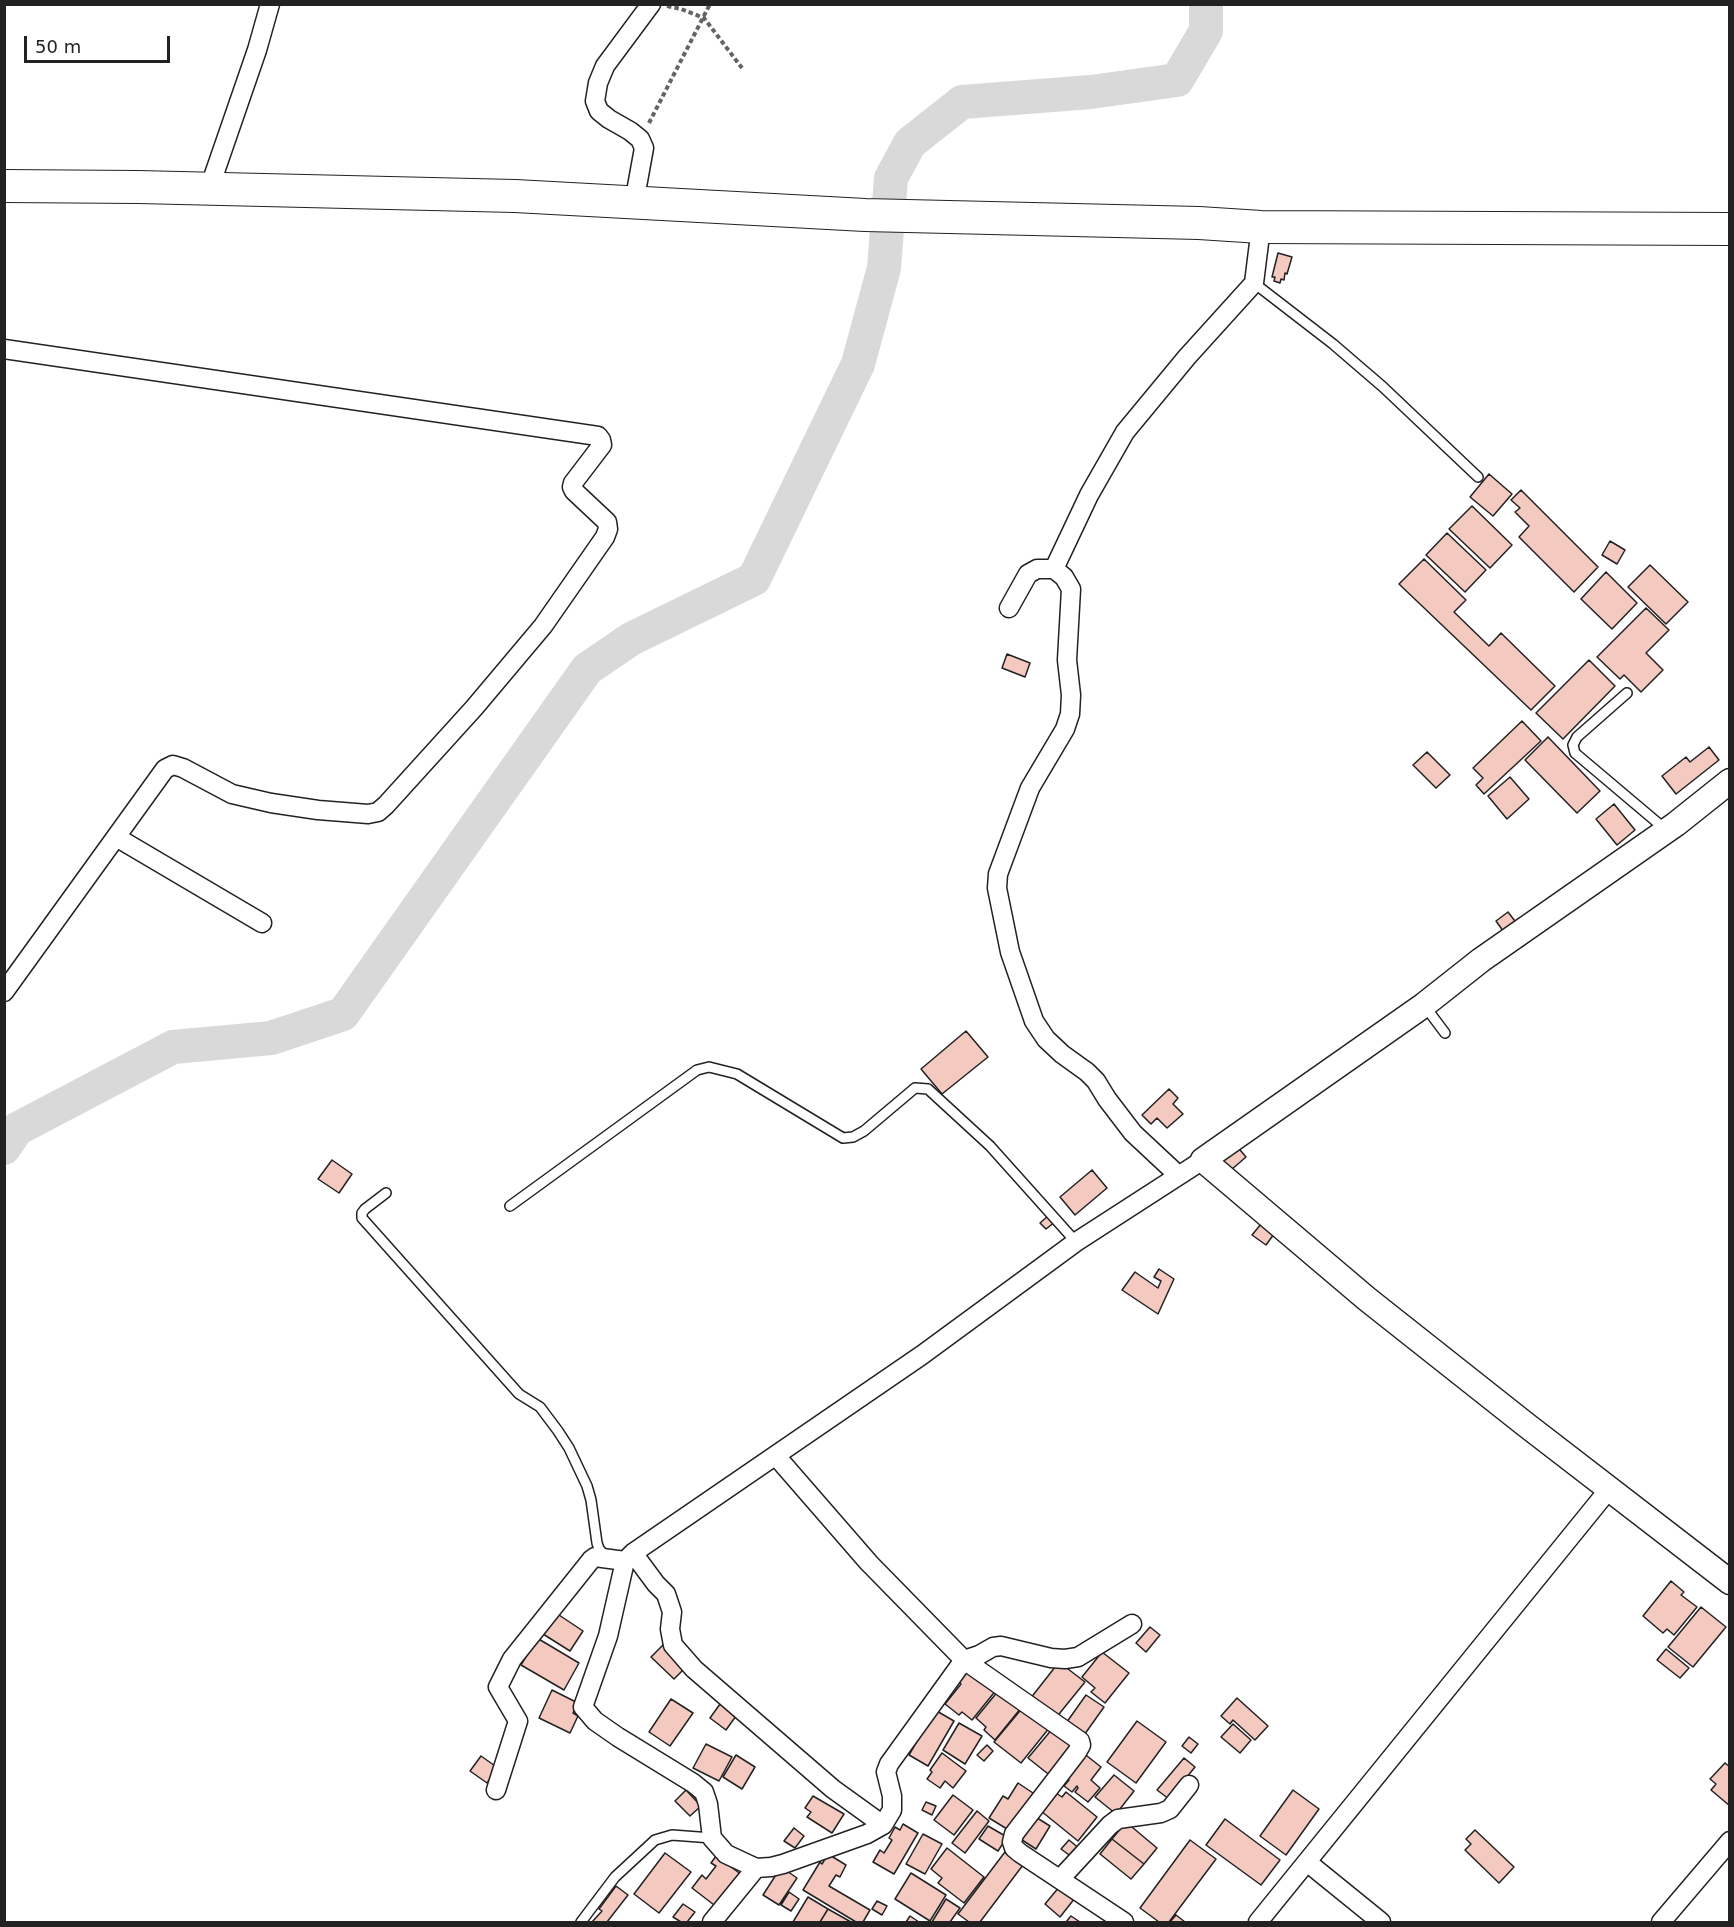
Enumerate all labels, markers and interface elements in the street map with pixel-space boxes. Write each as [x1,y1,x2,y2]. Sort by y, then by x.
scale bar [27,24,172,62]
text: 50 m [35,36,81,57]

